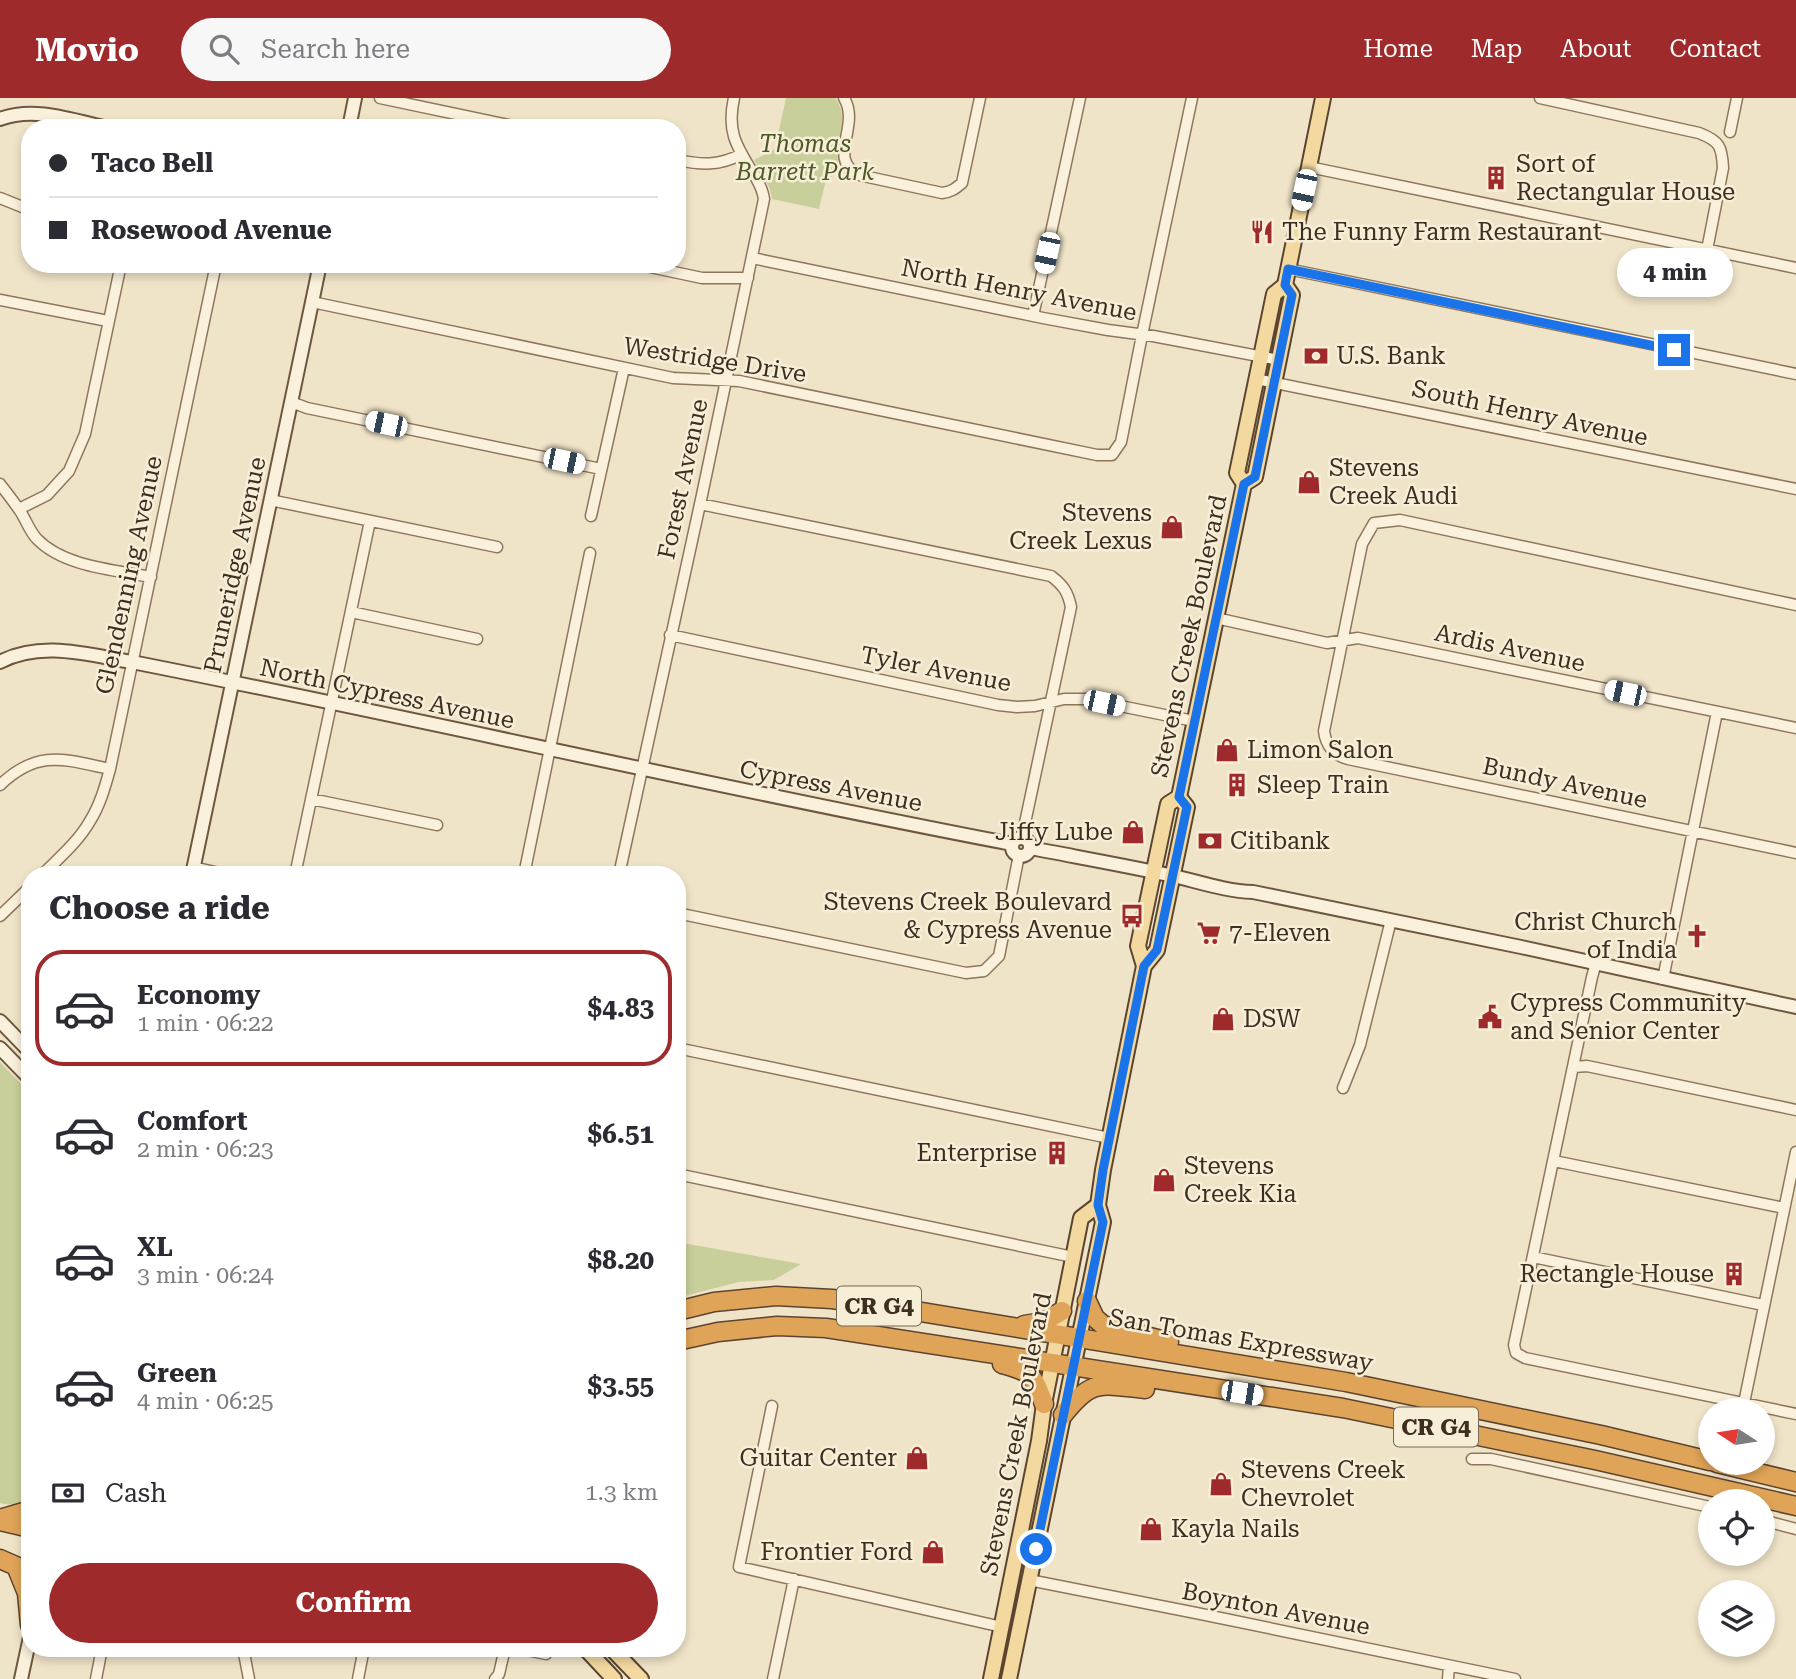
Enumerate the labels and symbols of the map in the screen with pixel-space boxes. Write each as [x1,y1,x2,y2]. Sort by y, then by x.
park label: Thomas Barrett Park [735,130,874,186]
place label: Sort of Rectangular House [1516,150,1735,206]
building icon: Sort of Rectangular House [1482,164,1510,192]
car [1290,167,1319,213]
restaurant icon: The Funny Farm Restaurant [1248,218,1276,246]
place label: The Funny Farm Restaurant [1282,218,1602,246]
car [1033,230,1062,276]
callout: 4 min [1616,248,1732,298]
street label: North Henry Avenue [899,253,1139,327]
street label: Westridge Drive [622,332,808,388]
route end [1658,334,1690,366]
bank icon: U.S. Bank [1302,342,1330,370]
place label: U.S. Bank [1336,342,1446,370]
street label: South Henry Avenue [1409,374,1651,452]
street label: Forest Avenue [652,396,714,562]
car [364,409,409,439]
car [542,446,587,476]
street label: Glendenning Avenue [90,453,168,697]
street label: Pruneridge Avenue [198,454,272,676]
place label: Stevens Creek Audi [1329,454,1458,510]
shop icon: Stevens Creek Audi [1295,468,1323,496]
street label: Stevens Creek Boulevard [1145,492,1233,780]
place label: Stevens Creek Lexus [1009,499,1152,555]
shop icon: Stevens Creek Lexus [1158,513,1186,541]
street label: Ardis Avenue [1432,618,1588,678]
street label: Tyler Avenue [858,641,1014,697]
street label: North Cypress Avenue [257,653,517,735]
car [1603,678,1648,708]
car [1082,688,1127,718]
shop icon: Limon Salon [1213,736,1241,764]
place label: Limon Salon [1247,736,1393,764]
street label: Bundy Avenue [1480,752,1650,814]
street label: Cypress Avenue [737,755,925,817]
building icon: Sleep Train [1223,771,1251,799]
place label: Sleep Train [1257,771,1389,799]
place label: Jiffy Lube [995,818,1113,846]
shop icon: Jiffy Lube [1119,818,1147,846]
bank icon: Citibank [1196,827,1224,855]
place label: Citibank [1230,827,1330,855]
place label: Stevens Creek Boulevard & Cypress Avenue [824,888,1112,944]
bus stop icon: Stevens Creek Boulevard & Cypress Avenue [1118,902,1146,930]
place label: Christ Church of India [1514,908,1677,964]
supermarket icon: 7-Eleven [1195,919,1223,947]
place label: 7-Eleven [1229,919,1331,947]
church icon: Christ Church of India [1683,922,1711,950]
place label: Cypress Community and Senior Center [1510,989,1747,1045]
public building icon: Cypress Community and Senior Center [1476,1003,1504,1031]
shop icon: DSW [1209,1005,1237,1033]
place label: DSW [1243,1005,1301,1033]
place label: Enterprise [917,1139,1037,1167]
building icon: Enterprise [1043,1139,1071,1167]
place label: Stevens Creek Kia [1184,1152,1297,1208]
shop icon: Stevens Creek Kia [1150,1166,1178,1194]
place label: Rectangle House [1519,1260,1714,1288]
building icon: Rectangle House [1720,1260,1748,1288]
road number: CR G4 [837,1287,921,1326]
street label: Stevens Creek Boulevard [975,1290,1057,1578]
street label: San Tomas Expressway [1107,1303,1376,1377]
car [1220,1379,1265,1407]
north arrow [1698,1398,1774,1475]
road number: CR G4 [1394,1408,1478,1446]
place label: Guitar Center [740,1444,897,1472]
shop icon: Guitar Center [903,1444,931,1472]
place label: Stevens Creek Chevrolet [1241,1456,1405,1512]
shop icon: Stevens Creek Chevrolet [1207,1470,1235,1498]
shop icon: Kayla Nails [1137,1515,1165,1543]
place label: Kayla Nails [1171,1515,1300,1543]
route start [1020,1533,1052,1565]
place label: Frontier Ford [760,1538,913,1566]
shop icon: Frontier Ford [919,1538,947,1566]
street label: Boynton Avenue [1180,1577,1372,1641]

